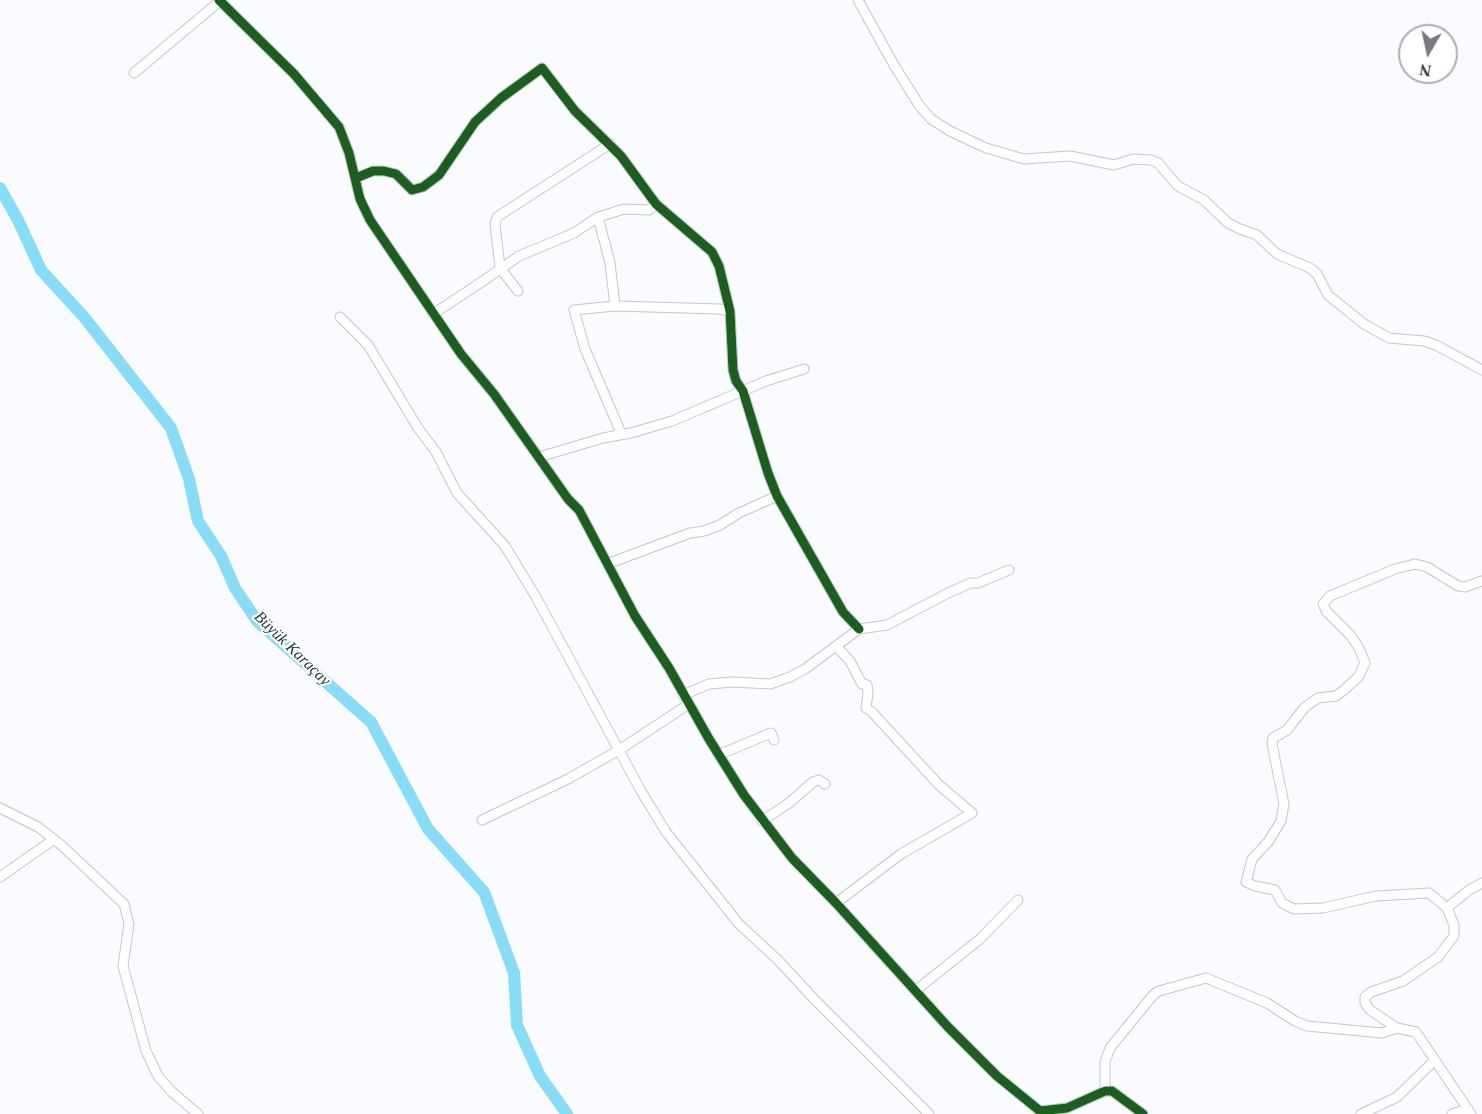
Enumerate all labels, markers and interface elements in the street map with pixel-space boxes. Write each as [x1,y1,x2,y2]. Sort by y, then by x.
north arrow [1398,24,1458,84]
text: N [1418,61,1432,80]
water label: Büyük Karaçay [250,608,334,690]

